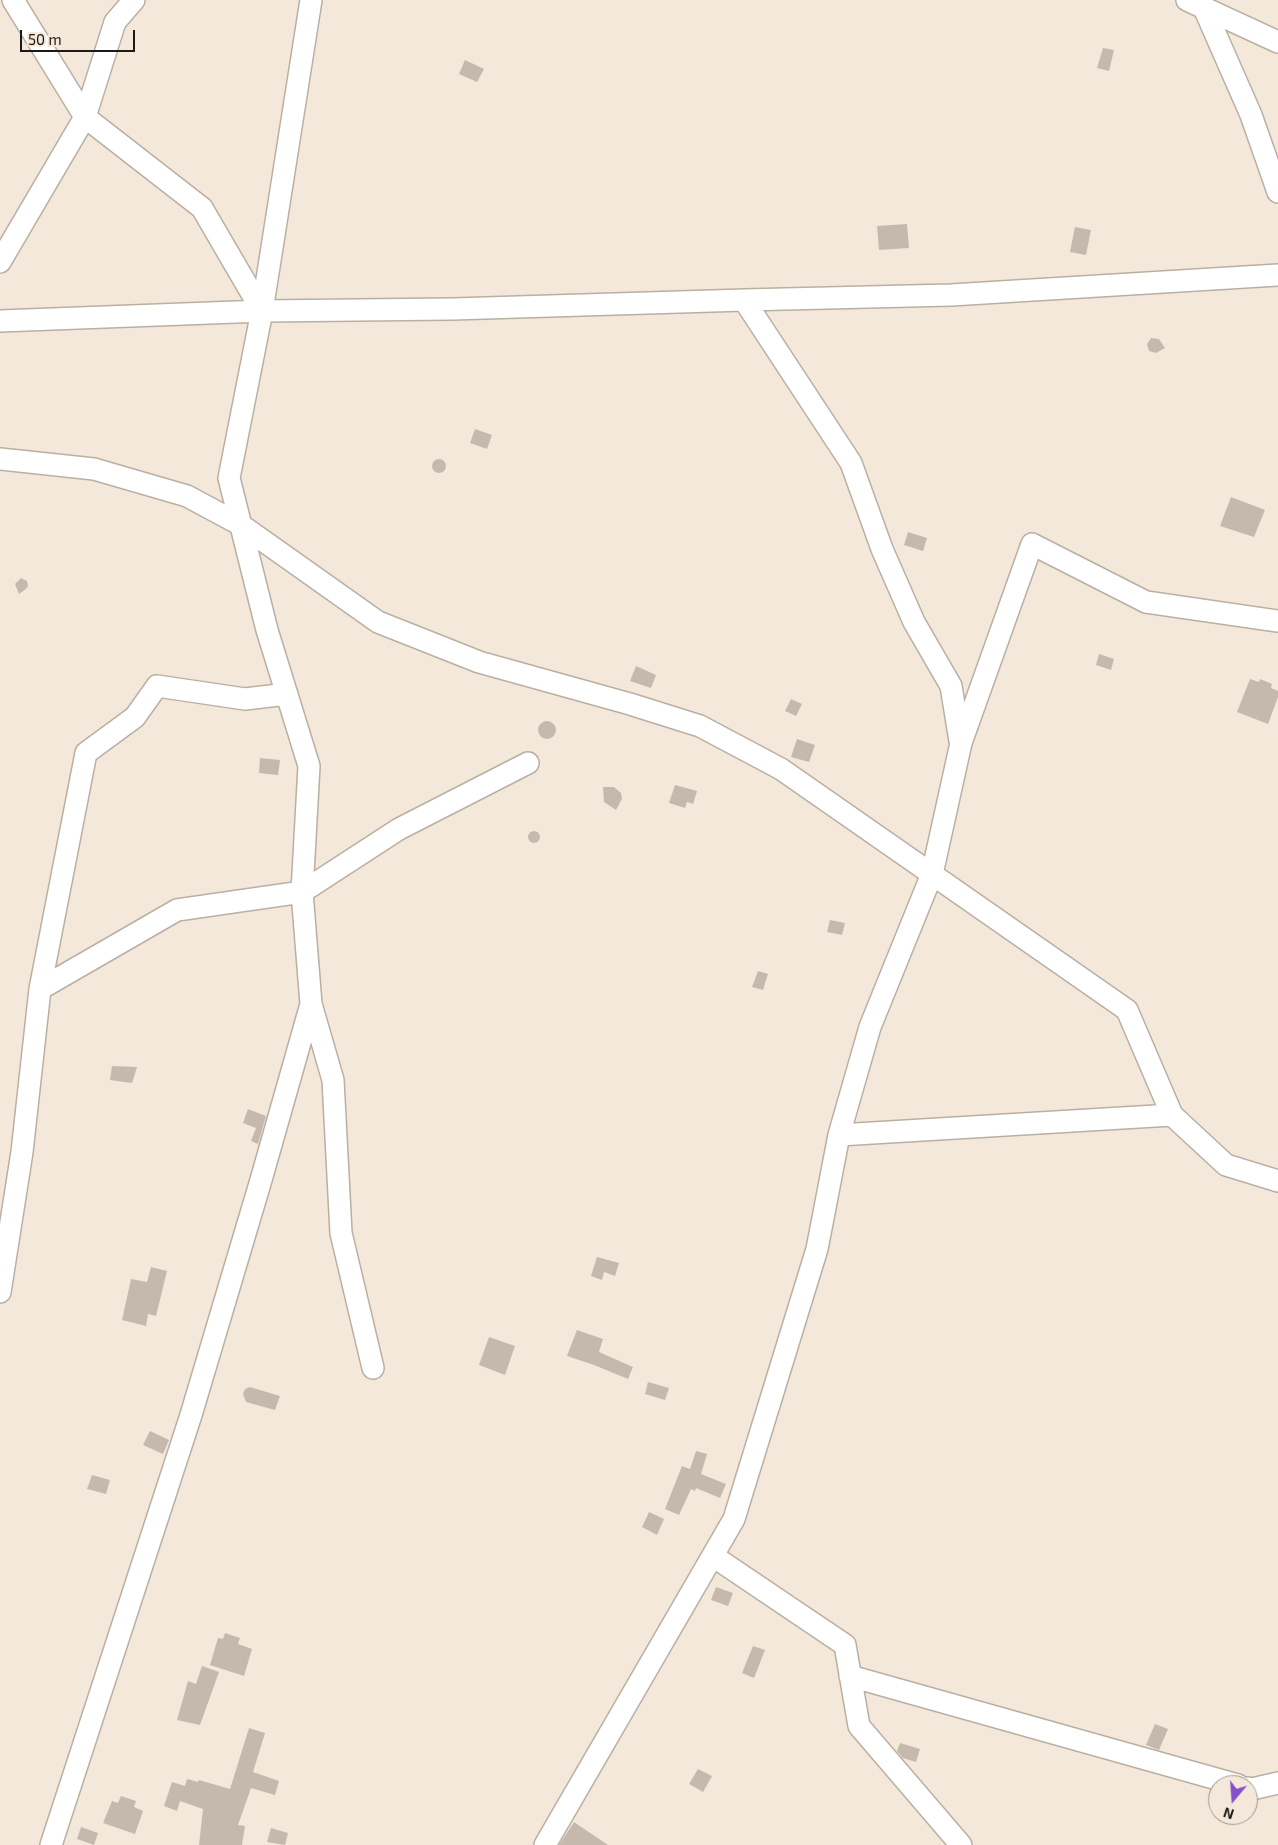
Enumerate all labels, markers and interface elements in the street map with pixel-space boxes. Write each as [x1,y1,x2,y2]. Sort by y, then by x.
scale bar [22,20,138,52]
text: 50 m [28,30,62,48]
north arrow [1208,1775,1258,1825]
text: N [1221,1804,1236,1823]

